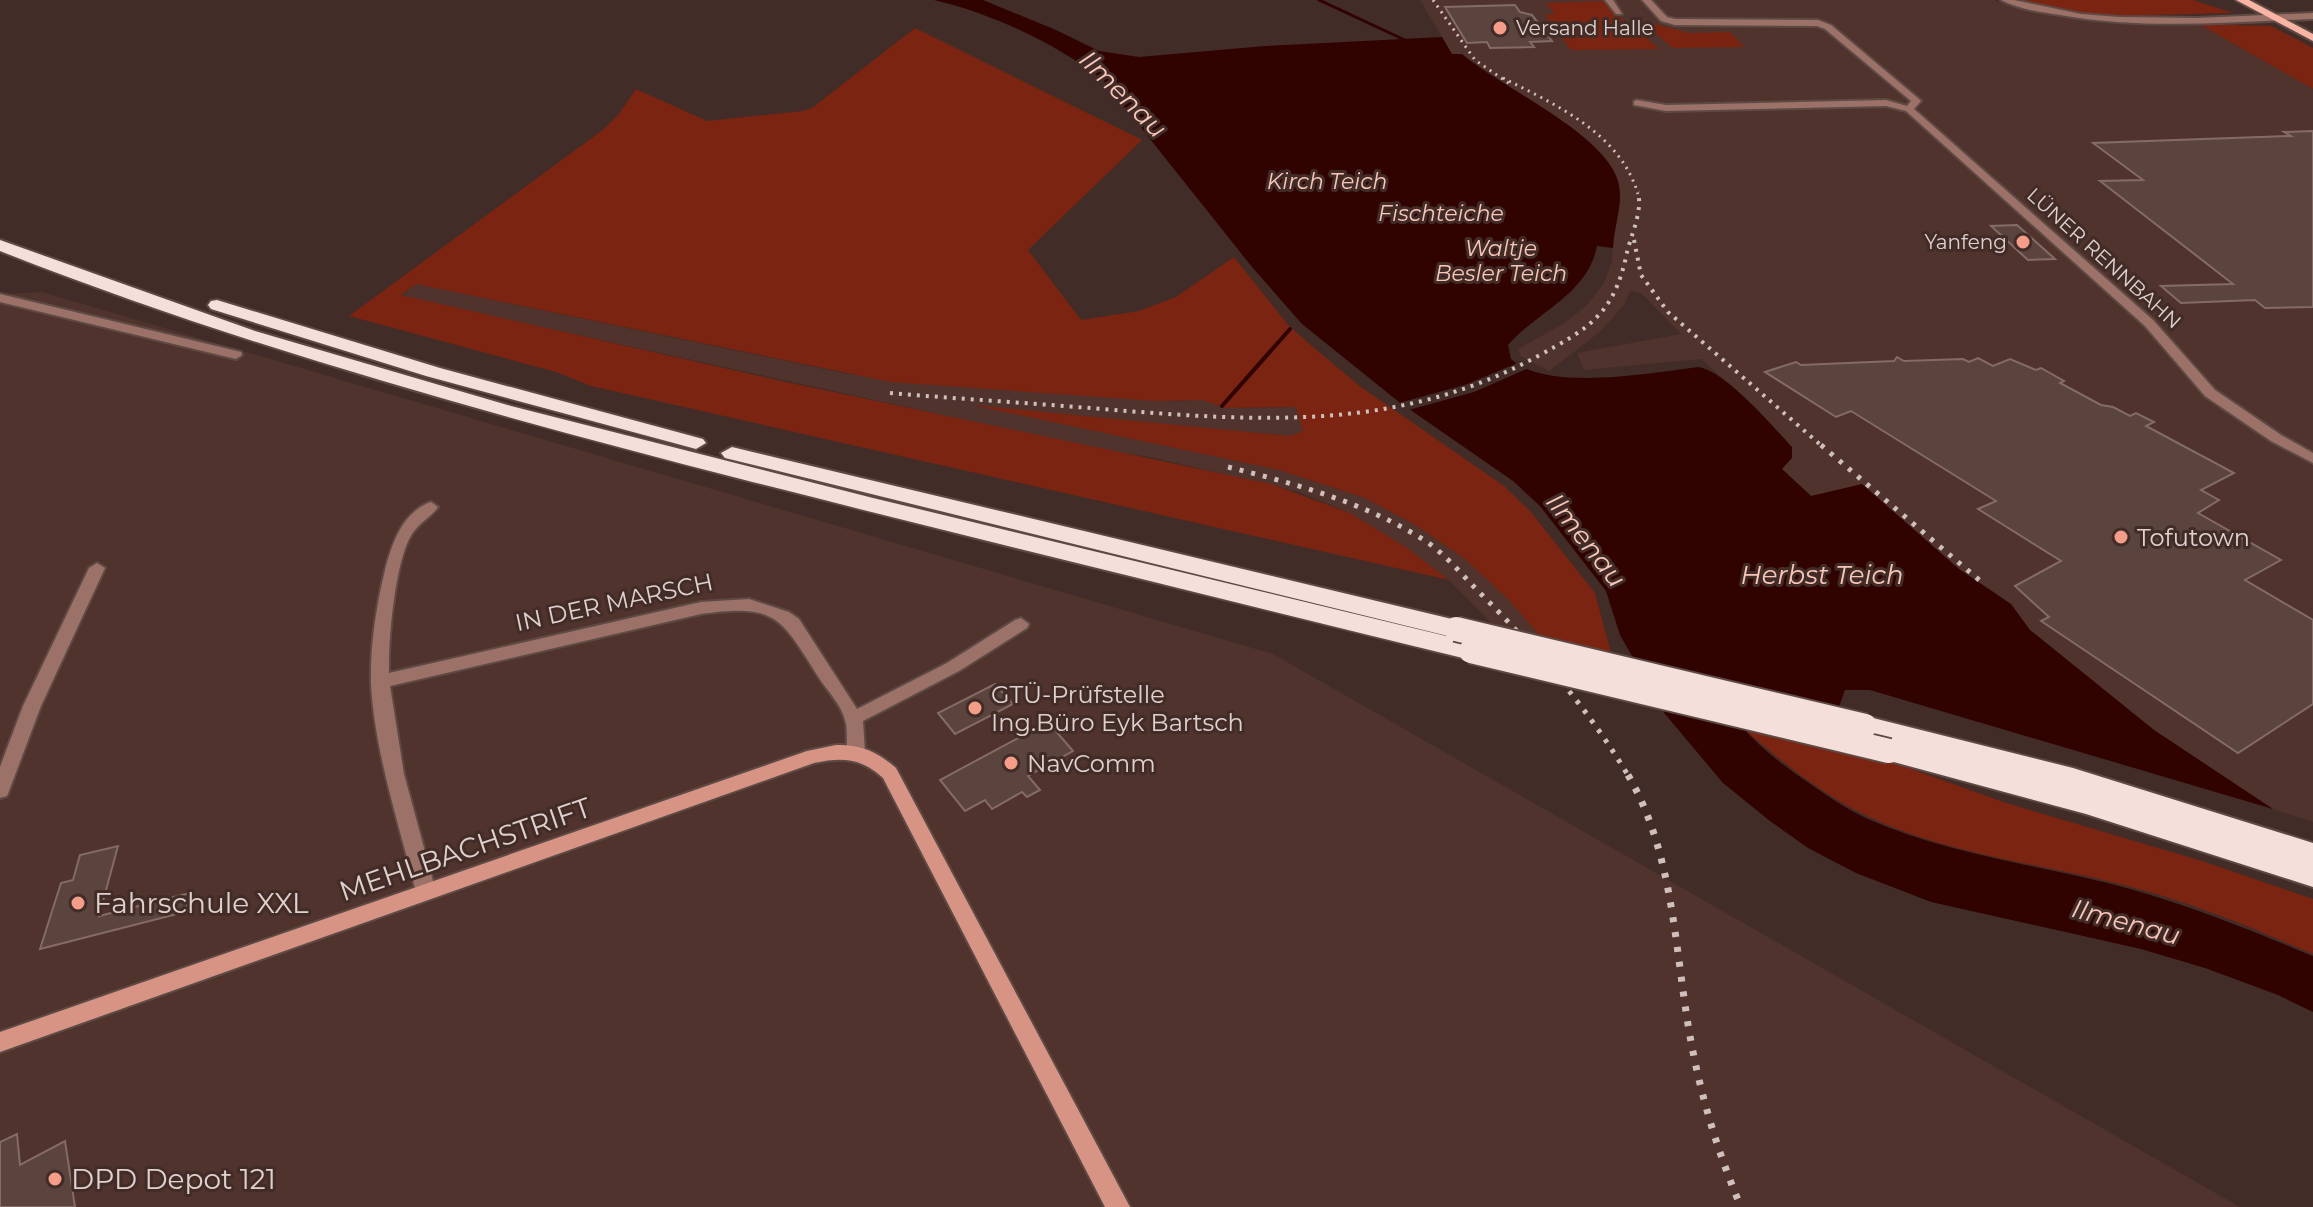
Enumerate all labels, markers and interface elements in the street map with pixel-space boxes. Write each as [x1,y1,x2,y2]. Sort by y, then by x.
place label: Versand Halle [1516,16,1654,40]
marker: Versand Halle [1491,19,1509,37]
water label: Ilmenau [1073,44,1173,144]
water label: Kirch Teich [1267,168,1387,195]
street label: LÜNER RENNBAHN [2022,183,2186,333]
water label: Fischteiche [1378,200,1504,227]
place label: Yanfeng [1924,230,2007,254]
marker: Yanfeng [2014,233,2032,251]
water label: Waltje Besler Teich [1435,235,1567,287]
water label: Ilmenau [1539,486,1633,594]
place label: Tofutown [2137,523,2250,552]
marker: Tofutown [2112,528,2130,546]
water label: Herbst Teich [1741,559,1903,591]
street label: IN DER MARSCH [513,567,715,637]
place label: GTÜ-Prüfstelle Ing.Büro Eyk Bartsch [991,680,1244,737]
marker: GTÜ-Prüfstelle Ing.Büro Eyk Bartsch [966,699,984,717]
place label: NavComm [1027,749,1156,778]
marker: NavComm [1002,754,1020,772]
street label: MEHLBACHSTRIFT [335,790,595,908]
place label: Fahrschule XXL [94,886,309,920]
water label: Ilmenau [2068,892,2184,952]
marker: Fahrschule XXL [69,894,87,912]
place label: DPD Depot 121 [71,1162,276,1196]
marker: DPD Depot 121 [46,1170,64,1188]

